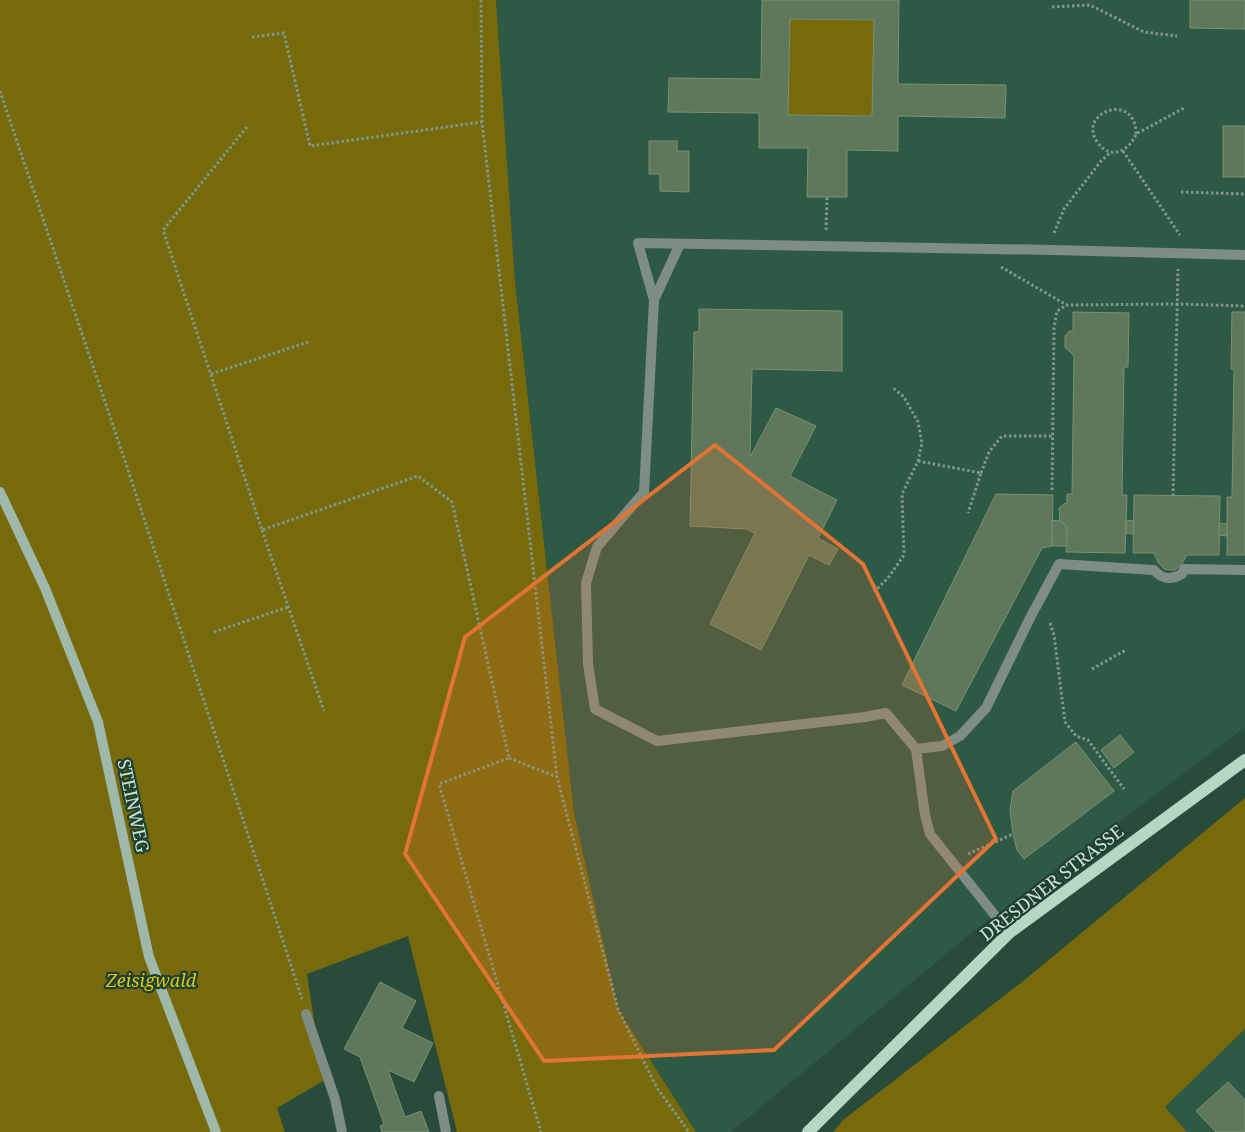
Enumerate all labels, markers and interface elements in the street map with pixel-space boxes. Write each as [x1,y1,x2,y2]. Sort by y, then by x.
street label: STEINWEG [112,757,156,855]
street label: DRESDNER STRASSE [975,819,1128,946]
park label: Zeisigwald [105,968,197,992]

